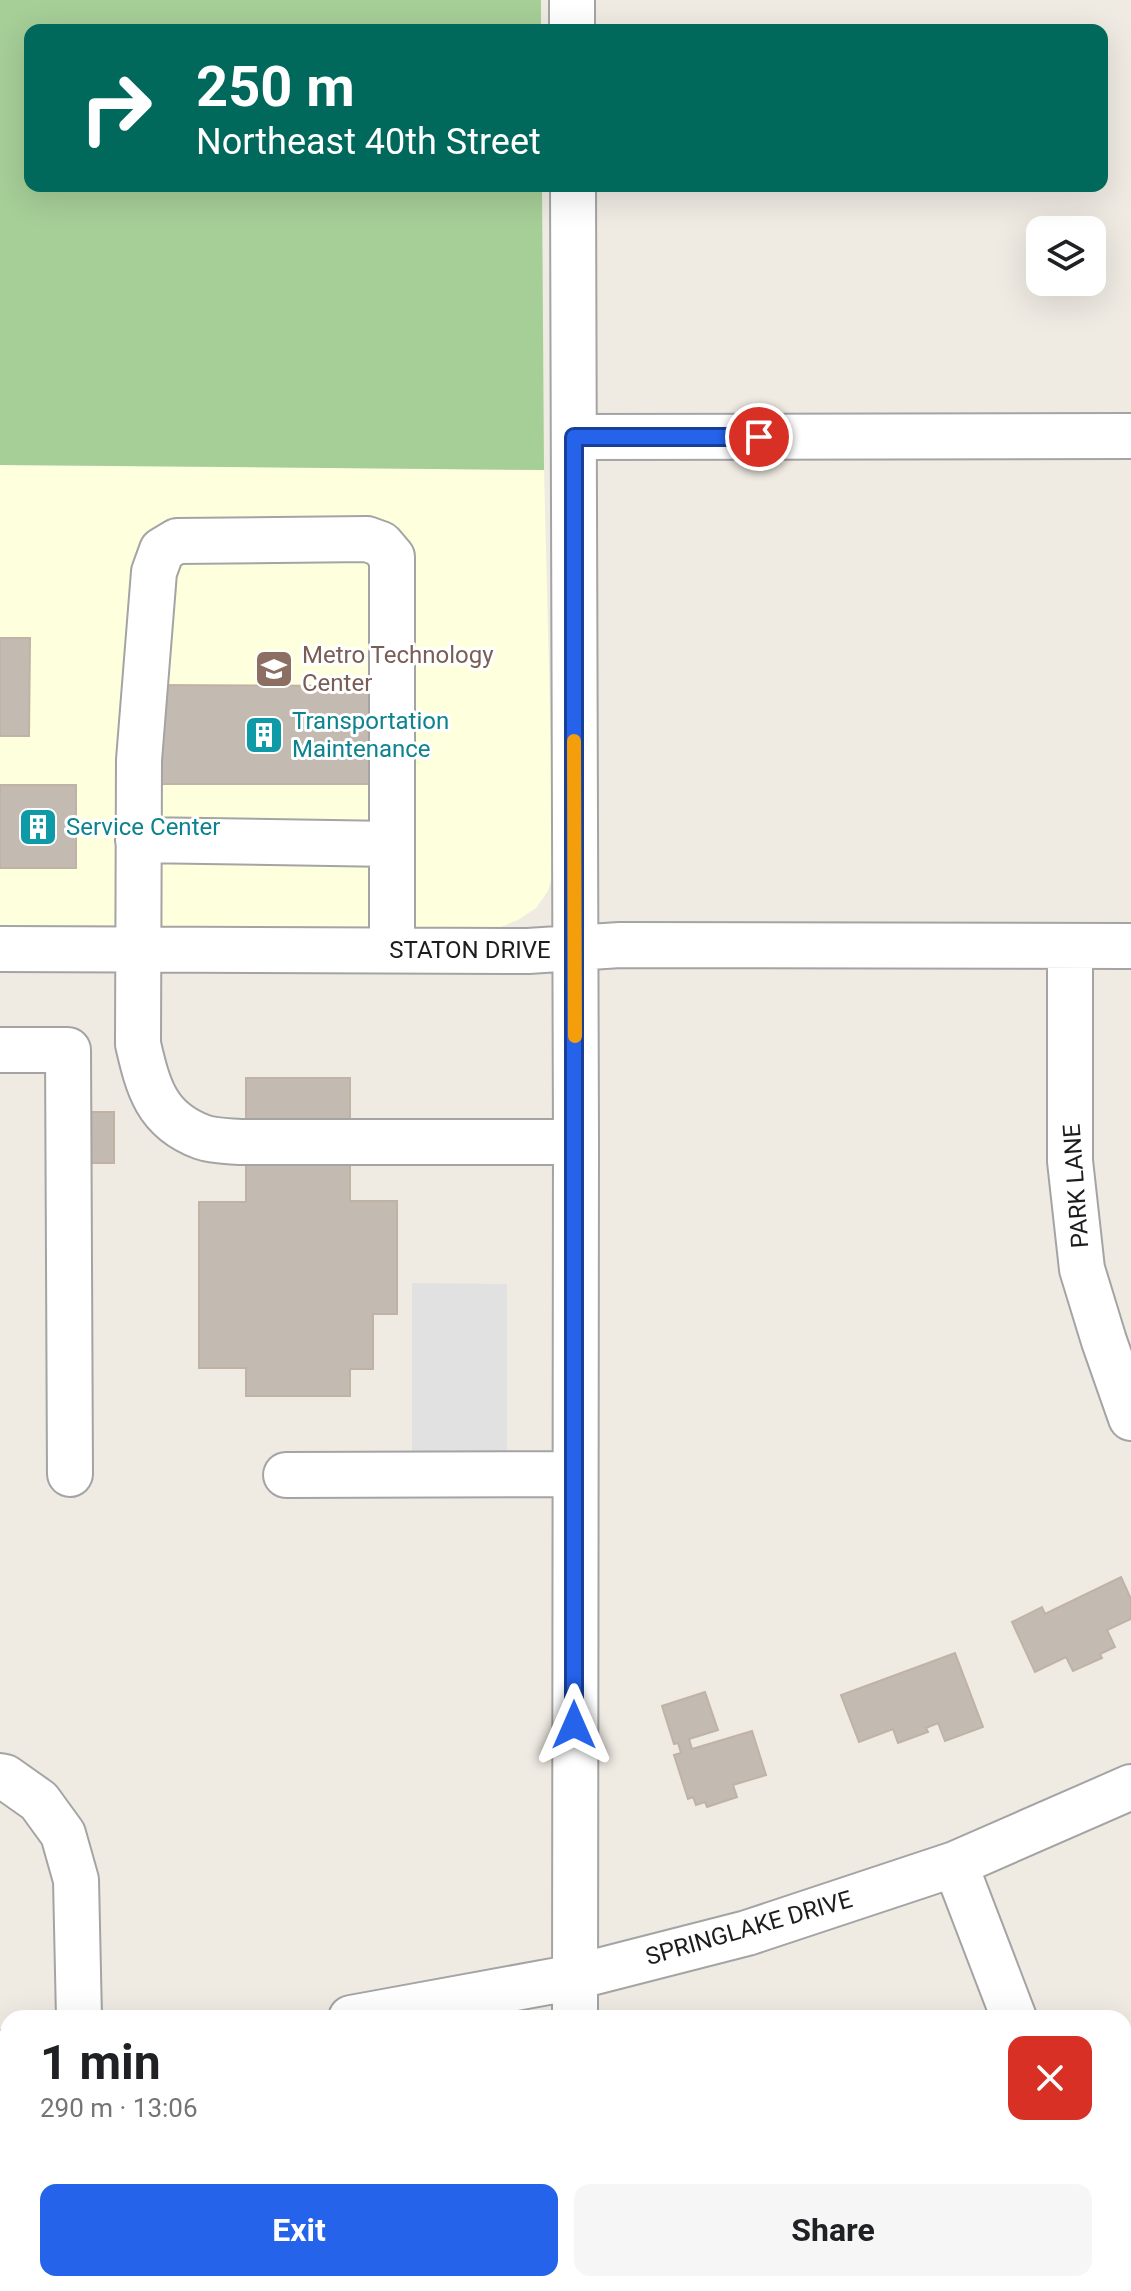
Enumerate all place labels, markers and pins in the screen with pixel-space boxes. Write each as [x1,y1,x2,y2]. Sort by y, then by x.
pin [725,403,793,471]
place label: Metro Technology Center [302,641,494,697]
school or university icon: Metro Technology Center [253,648,295,690]
place label: Transportation Maintenance [292,707,449,763]
building icon: Transportation Maintenance [243,714,285,756]
building icon: Service Center [17,806,59,848]
place label: Service Center [66,813,220,841]

